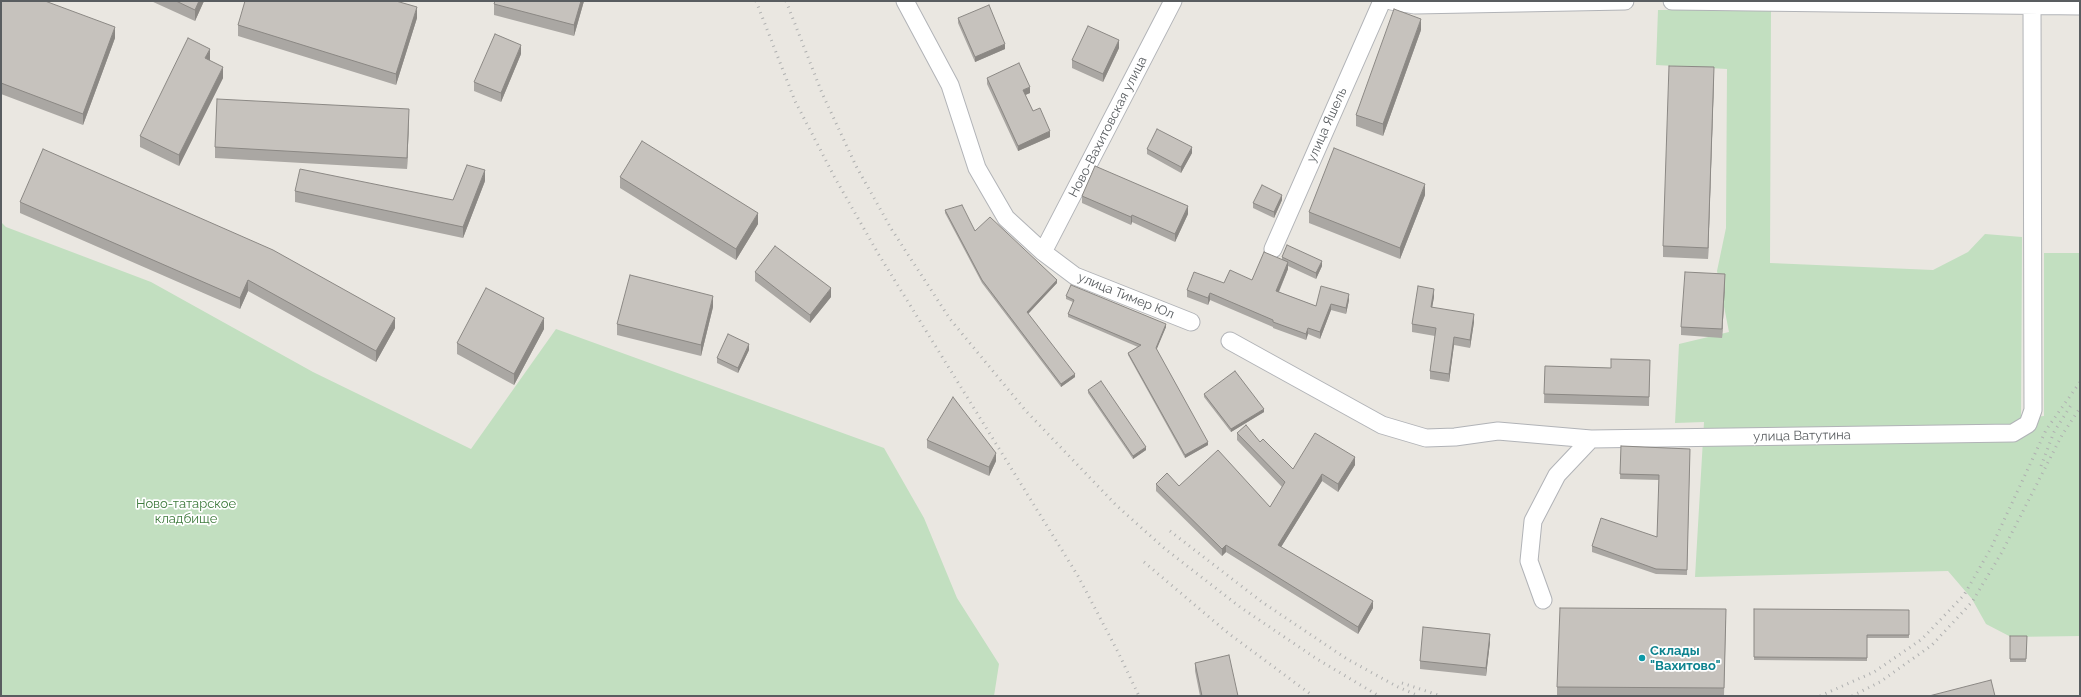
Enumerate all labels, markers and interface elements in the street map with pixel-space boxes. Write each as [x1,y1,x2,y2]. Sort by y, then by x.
street label: Ново-Вахитовская улица [1066,54,1150,200]
street label: улица Яшель [1304,85,1350,165]
street label: улица Тимер Юл [1075,270,1177,322]
street label: улица Ватутина [1753,427,1851,445]
park label: Ново-татарское кладбище [136,496,236,527]
place label: Склады "Вахитово" [1650,643,1721,674]
marker: Склады "Вахитово" [1637,653,1647,663]

